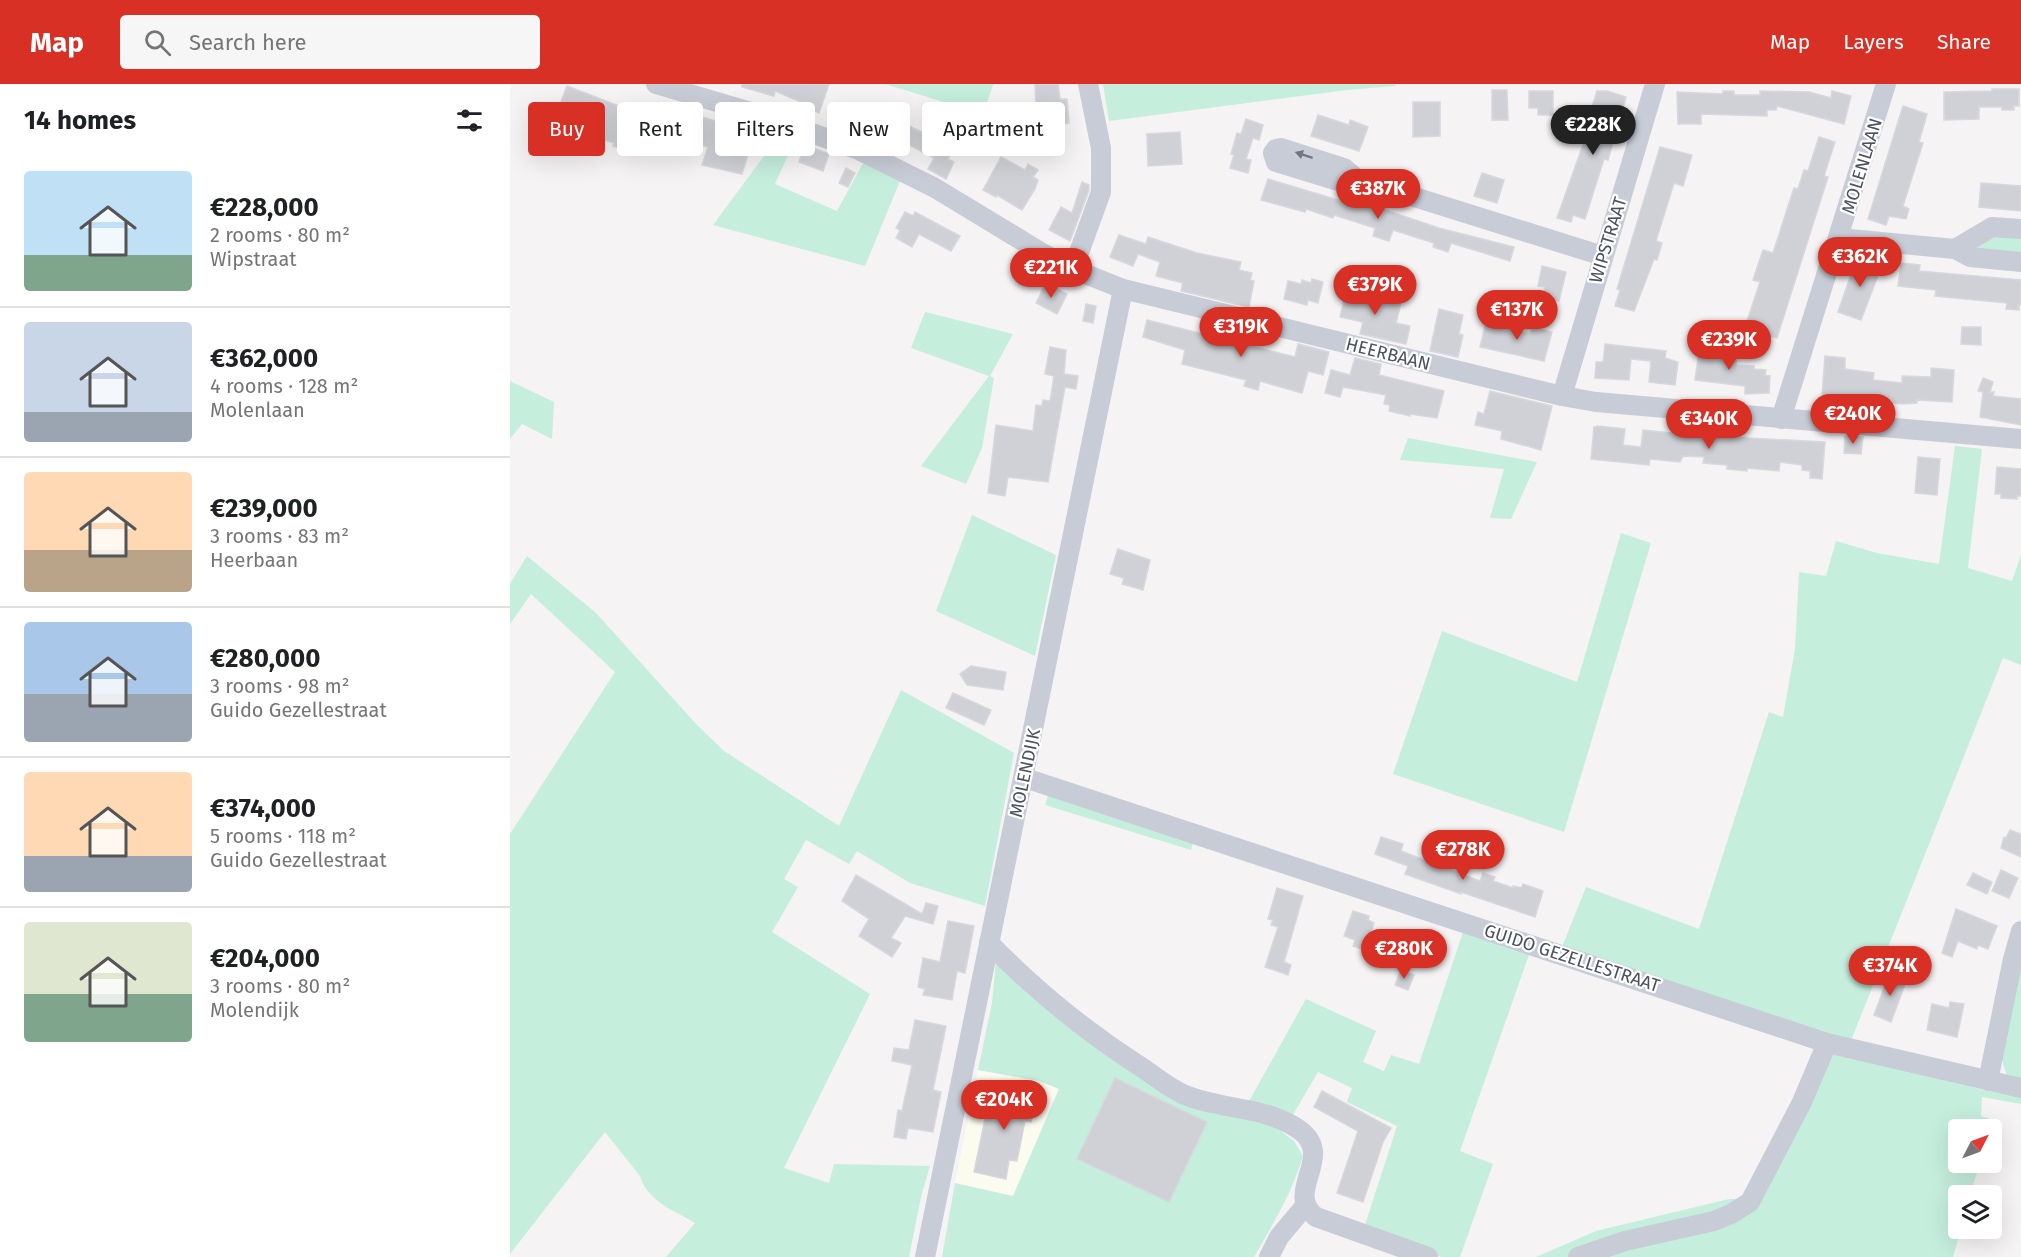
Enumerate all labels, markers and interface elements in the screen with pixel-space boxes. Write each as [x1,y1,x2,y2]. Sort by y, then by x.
search box [120,15,540,69]
text: Map [30,26,84,59]
icon: search [141,26,174,59]
text: Search here [189,29,307,56]
text: Map [1770,29,1810,55]
text: Layers [1843,29,1904,55]
text: Share [1937,29,1991,55]
chip: Buy [528,102,605,156]
chip: Rent [617,102,703,156]
chip: Filters [715,102,815,156]
chip: New [827,102,910,156]
chip: Apartment [922,102,1065,156]
icon: filters [453,104,486,137]
text: 14 homes [24,105,136,136]
pin: €228K [1551,105,1635,156]
text: €228K [1565,112,1621,136]
street label: MOLENLAAN [1837,115,1887,217]
one-way arrow [1295,150,1313,160]
pin: €387K [1336,169,1420,220]
text: €387K [1350,176,1406,200]
text: €228,000 [210,192,319,223]
street label: WIPSTRAAT [1584,194,1632,286]
icon: home [72,195,144,267]
text: 2 rooms · 80 m² [210,223,350,247]
pin: €362K [1818,237,1902,288]
text: €362K [1832,244,1888,268]
text: Wipstraat [210,247,297,271]
pin: €221K [1009,248,1093,299]
text: €221K [1024,255,1078,279]
pin: €379K [1333,265,1417,316]
text: €379K [1347,272,1403,296]
pin: €137K [1475,290,1559,341]
text: €137K [1491,297,1543,321]
pin: €319K [1199,307,1283,358]
text: €319K [1214,314,1268,338]
pin: €239K [1687,320,1771,371]
text: €239K [1701,327,1757,351]
street label: HEERBAAN [1344,333,1432,375]
text: €362,000 [210,343,318,374]
icon: home [72,346,144,418]
text: 4 rooms · 128 m² [210,374,358,398]
pin: €240K [1811,394,1895,445]
text: Molenlaan [210,398,305,422]
pin: €340K [1667,399,1751,450]
text: €240K [1824,401,1882,425]
text: €340K [1680,406,1738,430]
text: €239,000 [210,493,318,524]
icon: home [72,496,144,568]
text: 3 rooms · 83 m² [210,524,349,548]
text: Heerbaan [210,548,298,572]
text: €280,000 [210,643,320,674]
icon: home [72,646,144,718]
text: 3 rooms · 98 m² [210,674,350,698]
text: Guido Gezellestraat [210,698,387,722]
street label: MOLENDIJK [1005,726,1045,819]
text: €374,000 [210,793,316,824]
icon: home [72,796,144,868]
text: 5 rooms · 118 m² [210,824,356,848]
pin: €278K [1421,830,1505,881]
text: €278K [1435,837,1491,861]
text: Guido Gezellestraat [210,848,387,872]
street label: GUIDO GEZELLESTRAAT [1481,919,1663,997]
pin: €280K [1362,929,1446,980]
text: €280K [1375,936,1433,960]
text: €204,000 [210,943,320,974]
icon: home [72,946,144,1018]
pin: €374K [1848,946,1932,997]
text: €374K [1863,953,1917,977]
text: 3 rooms · 80 m² [210,974,350,998]
text: Molendijk [210,998,299,1022]
pin: €204K [962,1080,1046,1131]
text: €204K [975,1087,1033,1111]
north arrow [1948,1119,2002,1173]
map controls [1948,1119,2002,1239]
button: layers [1948,1185,2002,1239]

